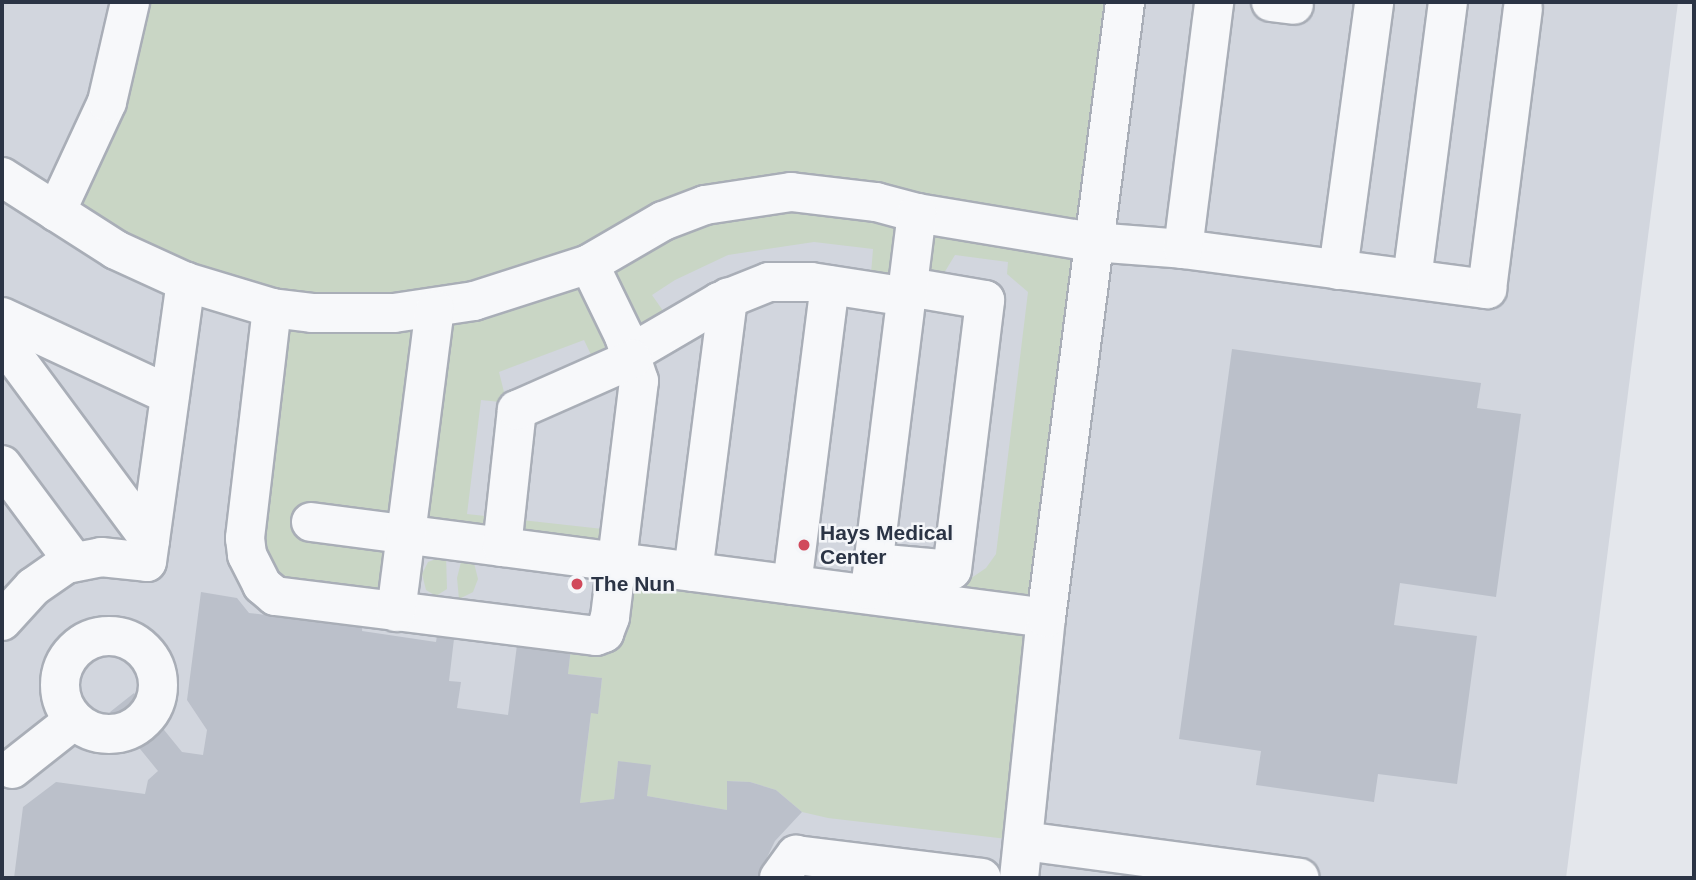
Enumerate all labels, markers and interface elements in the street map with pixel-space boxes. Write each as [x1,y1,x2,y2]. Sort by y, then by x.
place label: Hays Medical Center [820,520,953,570]
marker: Hays Medical Center [794,535,814,555]
place label: The Nun [591,571,675,597]
marker: The Nun [569,576,585,592]

